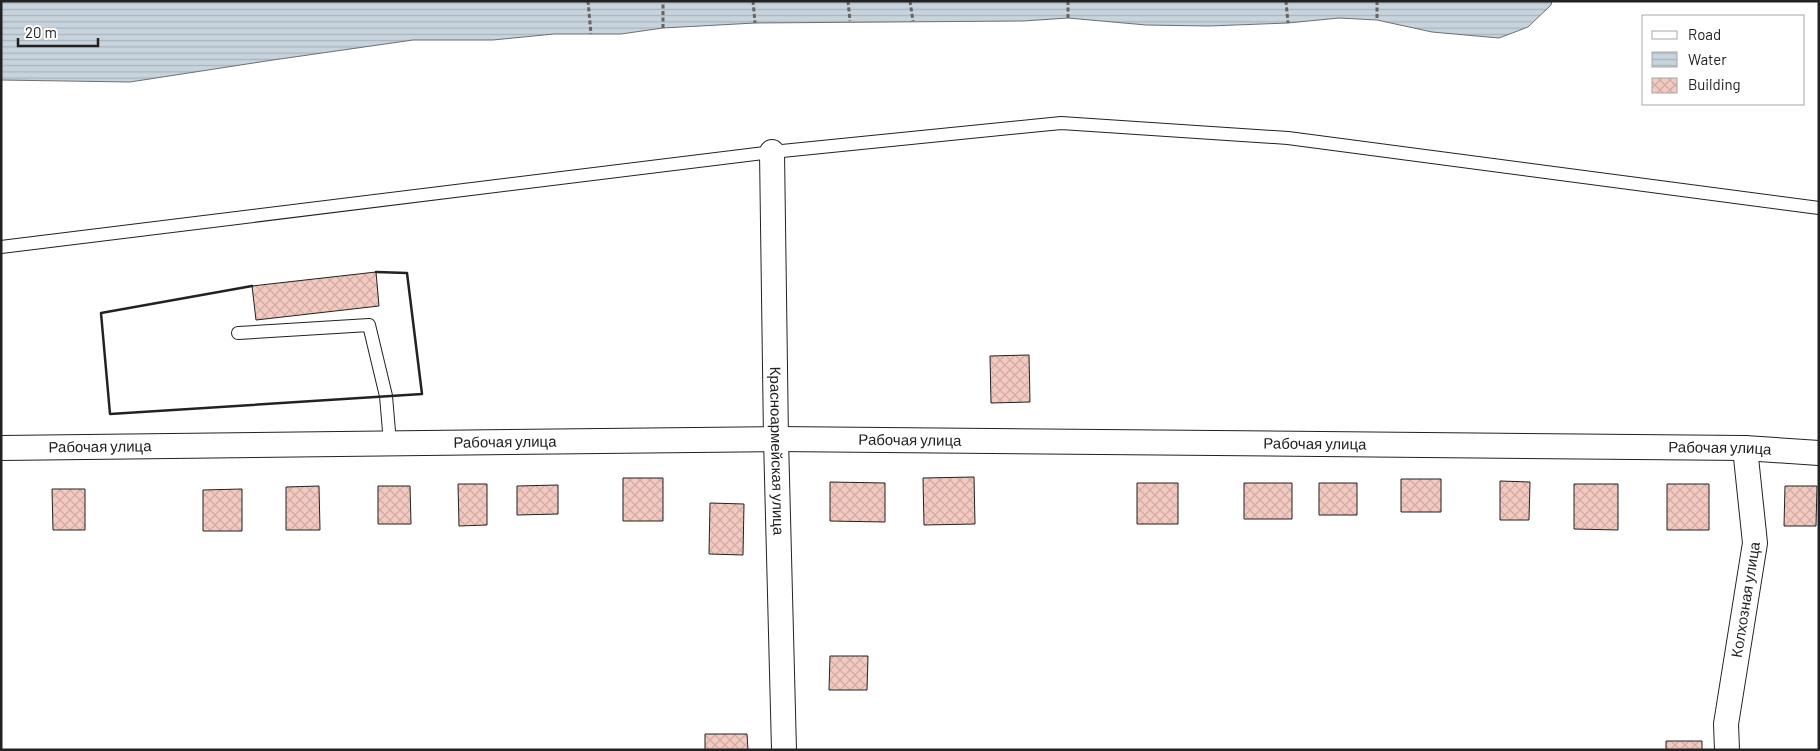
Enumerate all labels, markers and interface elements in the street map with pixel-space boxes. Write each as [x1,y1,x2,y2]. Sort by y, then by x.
scale bar [18,15,98,47]
legend [1642,15,1805,105]
text: 20 m [25,23,57,41]
text: Road [1688,25,1721,43]
text: Water [1688,50,1727,68]
text: Building [1688,75,1741,93]
street label: Красноармейская улица [767,367,788,536]
street label: Рабочая улица [858,430,962,449]
street label: Рабочая улица [453,432,557,451]
street label: Рабочая улица [1263,434,1367,452]
street label: Рабочая улица [48,436,152,455]
street label: Рабочая улица [1668,437,1773,458]
street label: Колхозная улица [1727,540,1763,659]

